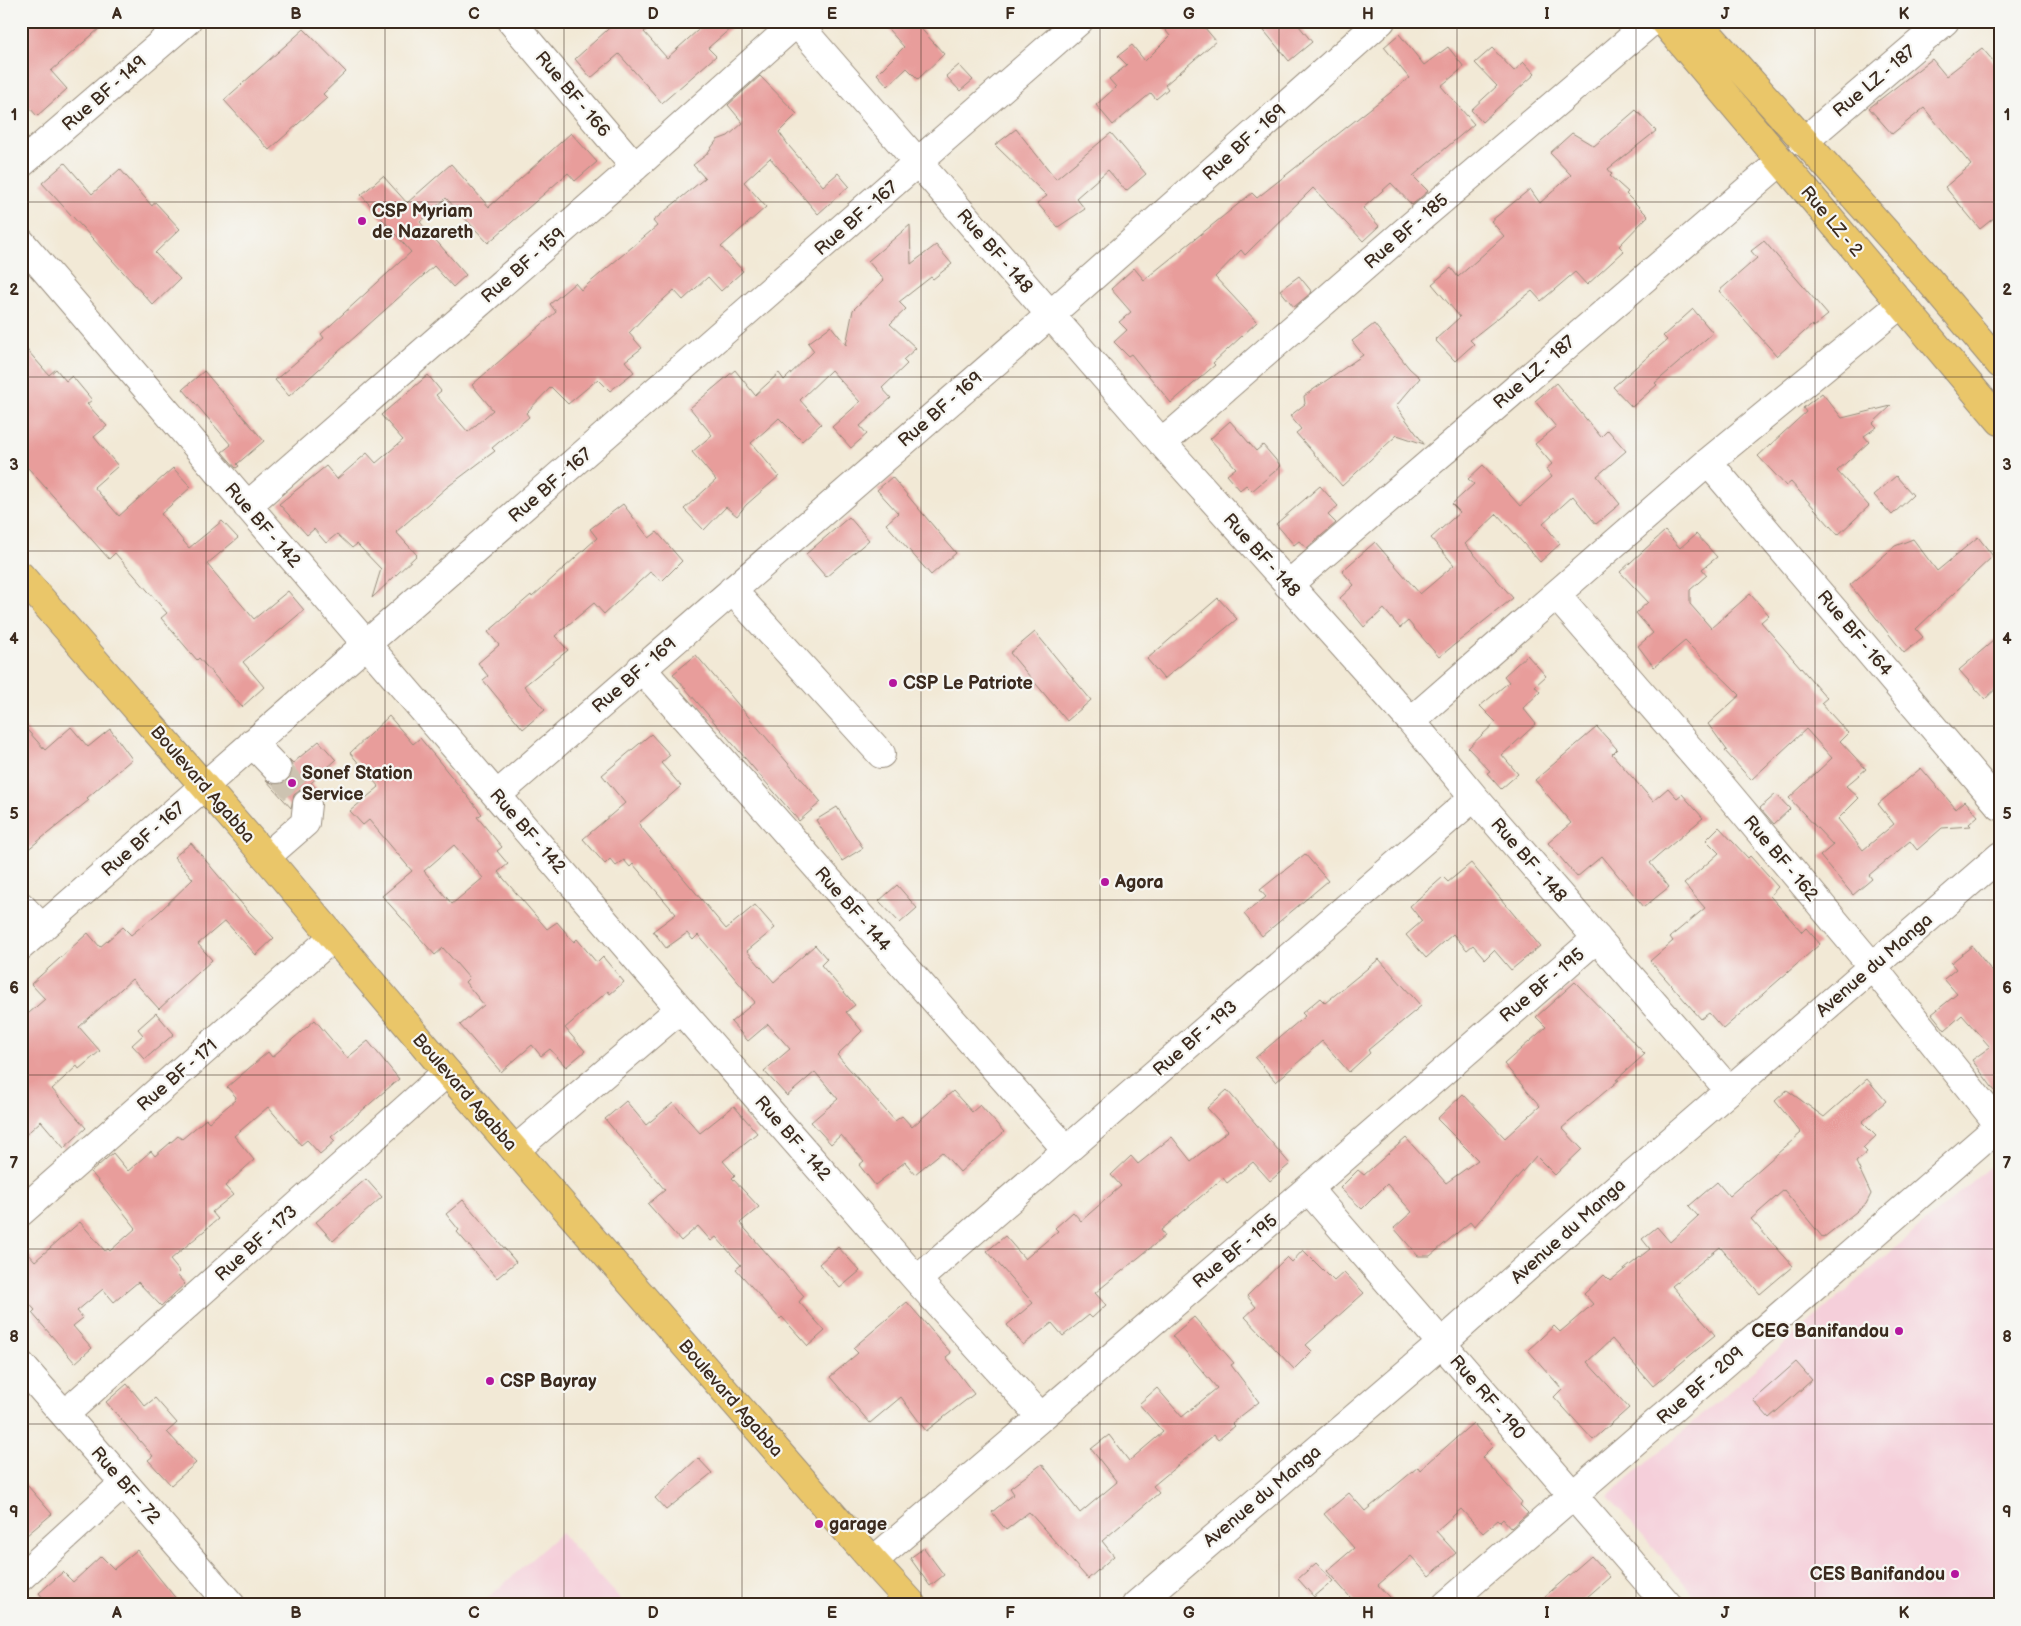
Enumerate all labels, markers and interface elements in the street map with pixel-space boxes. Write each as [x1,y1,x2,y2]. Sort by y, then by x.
text: A [111,5,122,24]
text: B [290,5,302,24]
text: C [468,5,480,24]
text: D [647,5,659,24]
text: E [827,5,837,24]
text: F [1005,5,1015,24]
text: G [1183,5,1195,24]
text: H [1362,5,1374,24]
text: I [1544,5,1550,24]
text: J [1721,5,1730,24]
text: K [1899,5,1910,24]
street label: Rue LZ - 187 [1829,41,1920,122]
street label: Rue BF - 166 [531,47,614,141]
street label: Rue BF - 149 [58,51,151,136]
street label: Rue BF - 169 [1198,100,1290,185]
text: 1 [11,106,17,125]
text: 1 [2004,106,2010,125]
street label: Rue BF - 167 [811,177,902,260]
street label: Rue LZ - 2 [1796,182,1867,261]
street label: Rue BF - 185 [1360,189,1452,273]
place label: CSP Myriam de Nazareth [372,201,473,243]
street label: Rue BF - 148 [952,205,1037,298]
marker: CSP Myriam de Nazareth [356,215,368,227]
street label: Rue BF - 159 [477,223,569,307]
text: 2 [9,281,19,300]
text: 2 [2002,281,2012,300]
street label: Rue LZ - 187 [1489,331,1579,413]
street label: Rue BF - 169 [894,367,987,452]
street label: Rue BF - 167 [505,444,596,527]
text: 3 [9,456,19,475]
text: 3 [2002,456,2012,475]
street label: Rue BF - 142 [220,479,305,572]
street label: Rue BF - 148 [1219,509,1304,601]
street label: Rue BF - 164 [1813,586,1896,680]
text: 4 [9,630,19,649]
text: 4 [2002,630,2012,649]
street label: Rue BF - 169 [588,633,681,718]
place label: CSP Le Patriote [903,673,1033,694]
marker: CSP Le Patriote [887,677,899,689]
street label: Boulevard Agabba [146,721,259,847]
place label: Sonef Station Service [302,763,413,805]
marker: Sonef Station Service [286,777,298,789]
street label: Rue BF - 142 [485,785,570,878]
street label: Rue BF - 167 [98,798,189,881]
text: 5 [9,805,19,824]
text: 5 [2002,805,2012,824]
street label: Rue BF - 162 [1739,811,1823,906]
street label: Rue BF - 148 [1486,814,1571,907]
street label: Rue BF - 144 [810,863,895,956]
place label: Agora [1114,872,1164,893]
marker: Agora [1099,876,1111,888]
street label: Avenue du Manga [1812,909,1937,1022]
street label: Rue BF - 195 [1496,944,1589,1027]
text: 6 [9,979,19,998]
text: 6 [2002,979,2012,998]
street label: Rue BF - 193 [1149,996,1242,1081]
street label: Boulevard Agabba [408,1029,521,1155]
street label: Rue BF - 171 [133,1035,222,1116]
street label: Rue BF - 142 [750,1092,835,1185]
text: 7 [10,1154,19,1173]
text: 7 [2003,1154,2012,1173]
street label: Avenue du Manga [1507,1174,1630,1288]
street label: Rue BF - 173 [211,1201,302,1286]
street label: Rue BF - 195 [1189,1210,1282,1293]
place label: CEG Banifandou [1752,1321,1889,1342]
marker: CEG Banifandou [1893,1325,1905,1337]
text: 8 [9,1328,19,1347]
text: 8 [2002,1328,2012,1347]
street label: Boulevard Agabba [674,1335,787,1461]
street label: Rue BF - 209 [1653,1342,1748,1429]
street label: Rue RF - 190 [1445,1351,1530,1444]
place label: CSP Bayray [500,1371,597,1392]
marker: CSP Bayray [484,1375,496,1387]
street label: Avenue du Manga [1199,1441,1325,1552]
street label: Rue BF - 72 [86,1442,165,1528]
text: 9 [9,1503,19,1522]
text: 9 [2002,1503,2012,1522]
place label: garage [829,1514,887,1535]
marker: garage [813,1518,825,1530]
place label: CES Banifandou [1810,1564,1945,1585]
marker: CES Banifandou [1949,1568,1961,1580]
text: A [111,1604,122,1623]
text: B [290,1604,302,1623]
text: C [468,1604,480,1623]
text: D [647,1604,659,1623]
text: E [827,1604,837,1623]
text: F [1005,1604,1015,1623]
text: G [1183,1604,1195,1623]
text: H [1362,1604,1374,1623]
text: I [1544,1604,1550,1623]
text: J [1721,1604,1730,1623]
text: K [1899,1604,1910,1623]

